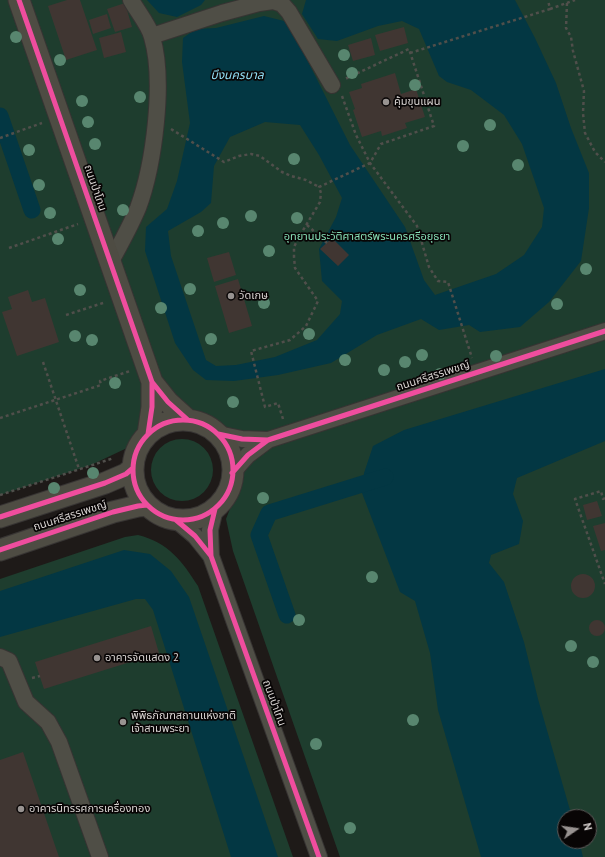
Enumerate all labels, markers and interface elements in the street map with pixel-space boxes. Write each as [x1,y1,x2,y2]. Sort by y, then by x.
water label: บึงนครบาล [210,69,264,83]
place label: คุ้มขุนแผน [394,95,440,109]
marker: คุ้มขุนแผน [381,97,391,107]
street label: ถนนป่าโทน [81,163,109,213]
park label: อุทยานประวัติศาสตร์พระนครศรีอยุธยา [284,230,450,244]
place label: วัดเกษ [239,289,268,303]
marker: วัดเกษ [226,291,236,301]
street label: ถนนศรีสรรเพชญ์ [395,358,471,394]
street label: ถนนศรีสรรเพชญ์ [32,498,108,534]
place label: อาคารจัดแสดง 2 [105,651,179,665]
marker: อาคารจัดแสดง 2 [92,653,102,663]
street label: ถนนป่าโทน [260,678,288,728]
place label: พิพิธภัณฑสถานแห่งชาติ เจ้าสามพระยา [131,709,236,735]
marker: พิพิธภัณฑสถานแห่งชาติ เจ้าสามพระยา [118,717,128,727]
place label: อาคารนิทรรศการเครื่องทอง [29,802,150,816]
marker: อาคารนิทรรศการเครื่องทอง [16,804,26,814]
north arrow [557,809,597,849]
text: N [580,821,595,832]

